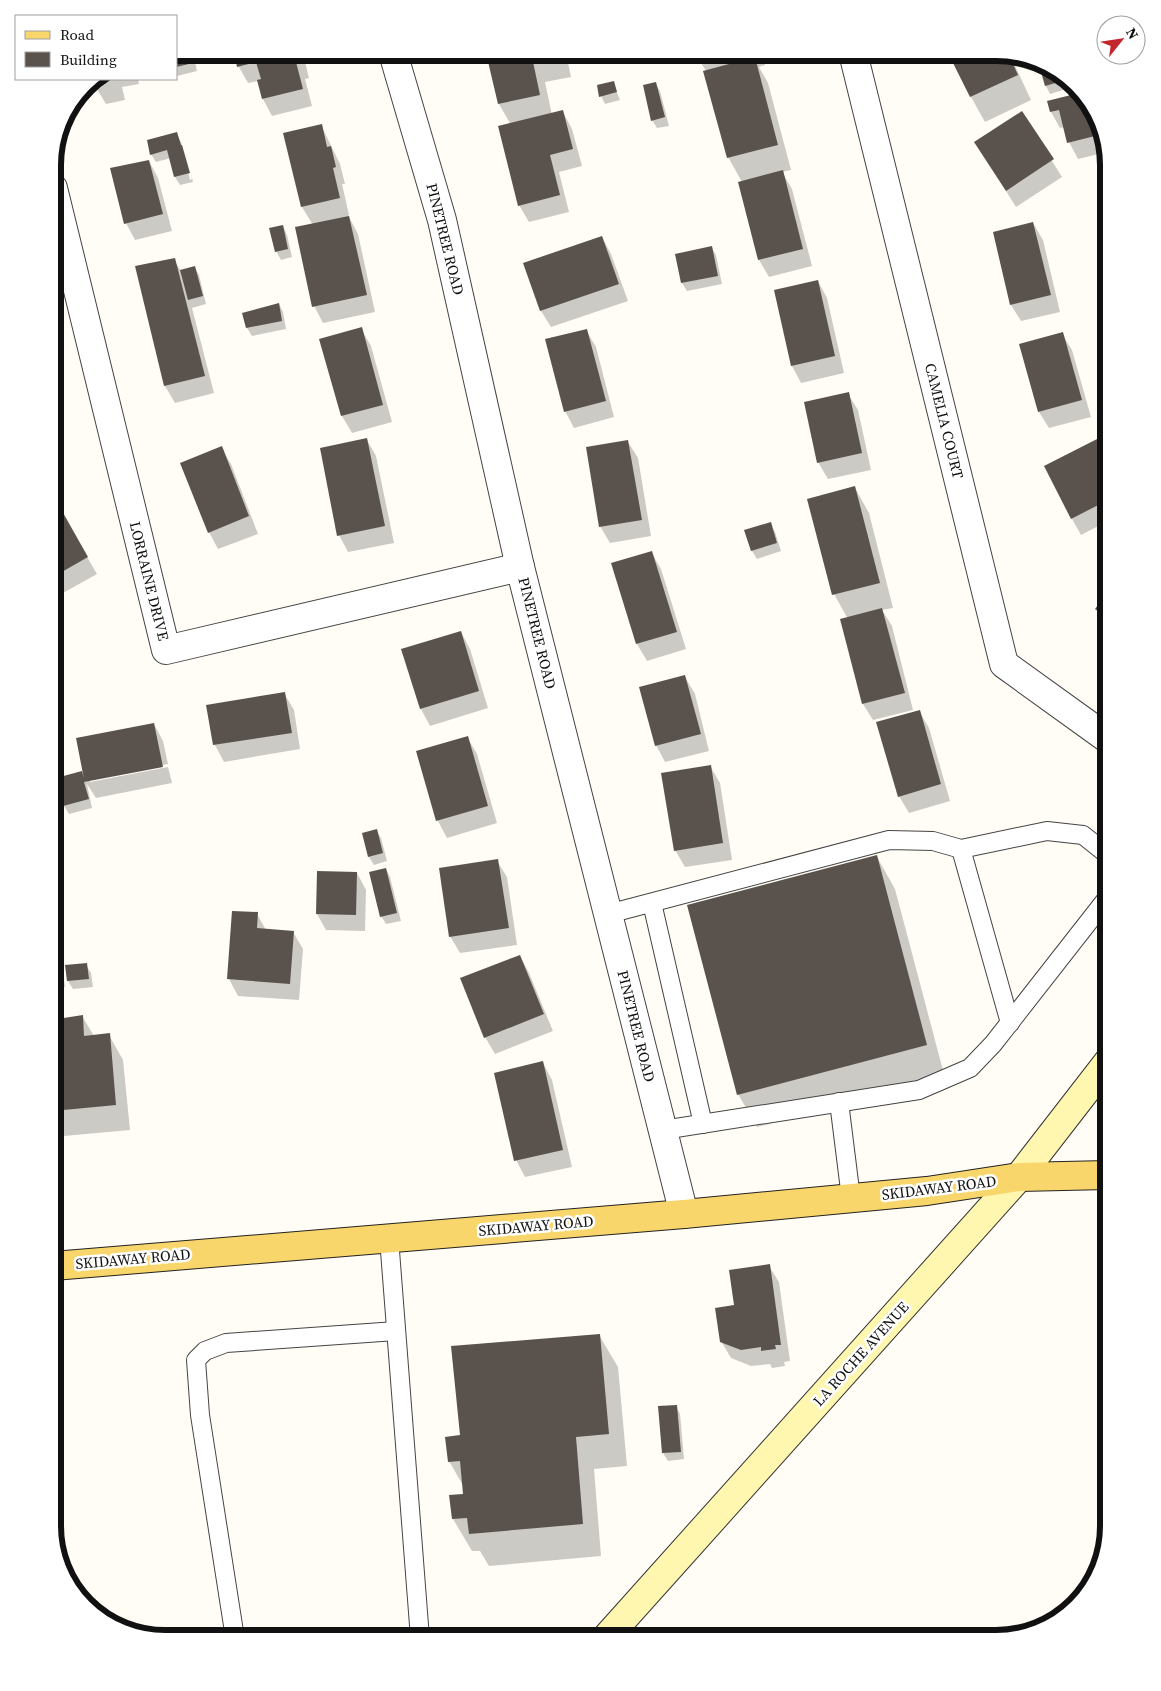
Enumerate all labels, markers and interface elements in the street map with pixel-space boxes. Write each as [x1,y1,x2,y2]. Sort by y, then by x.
legend [15,15,178,80]
north arrow [1096,15,1146,65]
text: Road [60,24,94,45]
text: N [1121,24,1143,43]
text: Building [60,49,117,70]
street label: PINETREE ROAD [421,181,470,297]
street label: CAMELIA COURT [920,361,969,481]
street label: LORRAINE DRIVE [125,519,174,643]
street label: PINETREE ROAD [513,575,562,691]
street label: PINETREE ROAD [612,968,661,1084]
street label: SKIDAWAY ROAD [880,1170,997,1205]
street label: SKIDAWAY ROAD [478,1210,594,1241]
street label: SKIDAWAY ROAD [75,1243,191,1274]
street label: LA ROCHE AVENUE [808,1297,913,1411]

